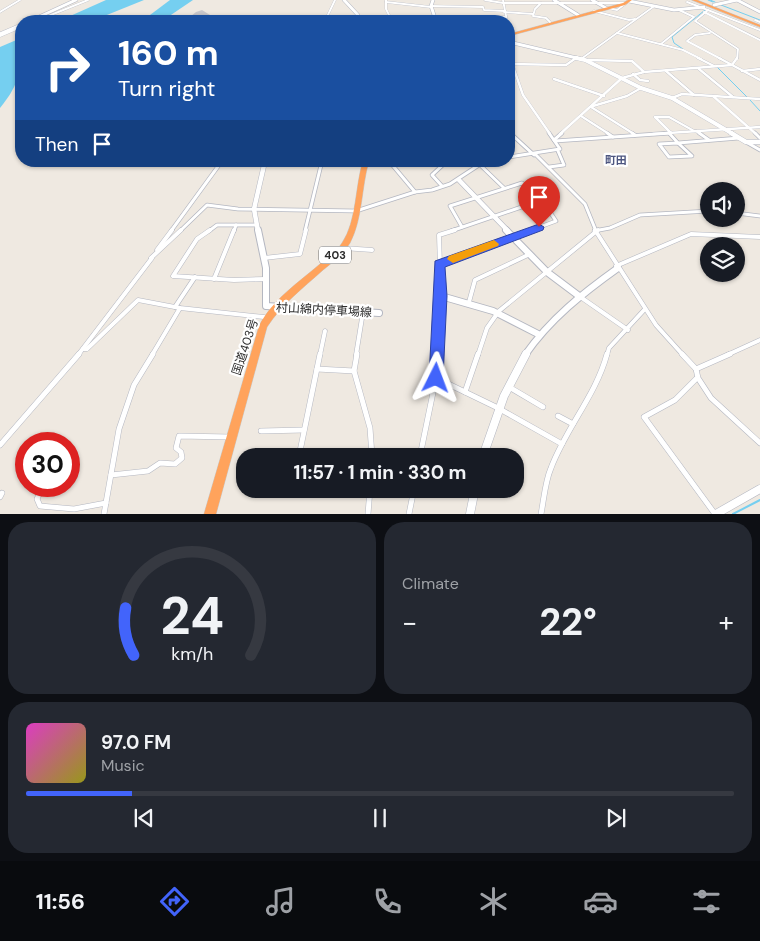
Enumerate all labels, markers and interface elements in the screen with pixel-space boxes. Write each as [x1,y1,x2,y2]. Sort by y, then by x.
text: 160 m [118,30,219,76]
icon: right [35,35,100,100]
text: Turn right [118,74,215,103]
icon: arrive [88,130,116,158]
text: Then [35,132,78,157]
district label: 町田 [605,153,627,167]
pin [518,176,560,227]
map controls [700,182,745,282]
button: sound [700,182,745,227]
icon: arrive [525,183,553,211]
button: layers [700,237,745,282]
road number: 403 [319,246,351,264]
street label: 村山綿内停車場線 [276,299,372,321]
street label: 国道403号 [228,317,262,377]
position arrow [409,351,461,403]
speed limit sign: 30 [15,432,80,497]
text: 11:57 · 1 min · 330 m [294,460,466,485]
text: Climate [402,573,459,594]
text: 24 [160,582,224,650]
text: 22° [539,597,597,647]
text: − [402,604,417,641]
text: + [719,604,734,641]
text: km/h [171,642,213,666]
text: 97.0 FM [101,730,171,755]
text: Music [101,755,145,776]
icon: previous [130,804,158,832]
icon: pause [366,804,394,832]
icon: next [602,804,630,832]
icon: directions [157,884,192,919]
icon: music [263,884,298,919]
icon: phone [370,884,405,919]
icon: climate [476,884,511,919]
icon: car [583,884,618,919]
icon: filters [689,884,724,919]
text: 11:56 [36,887,85,916]

